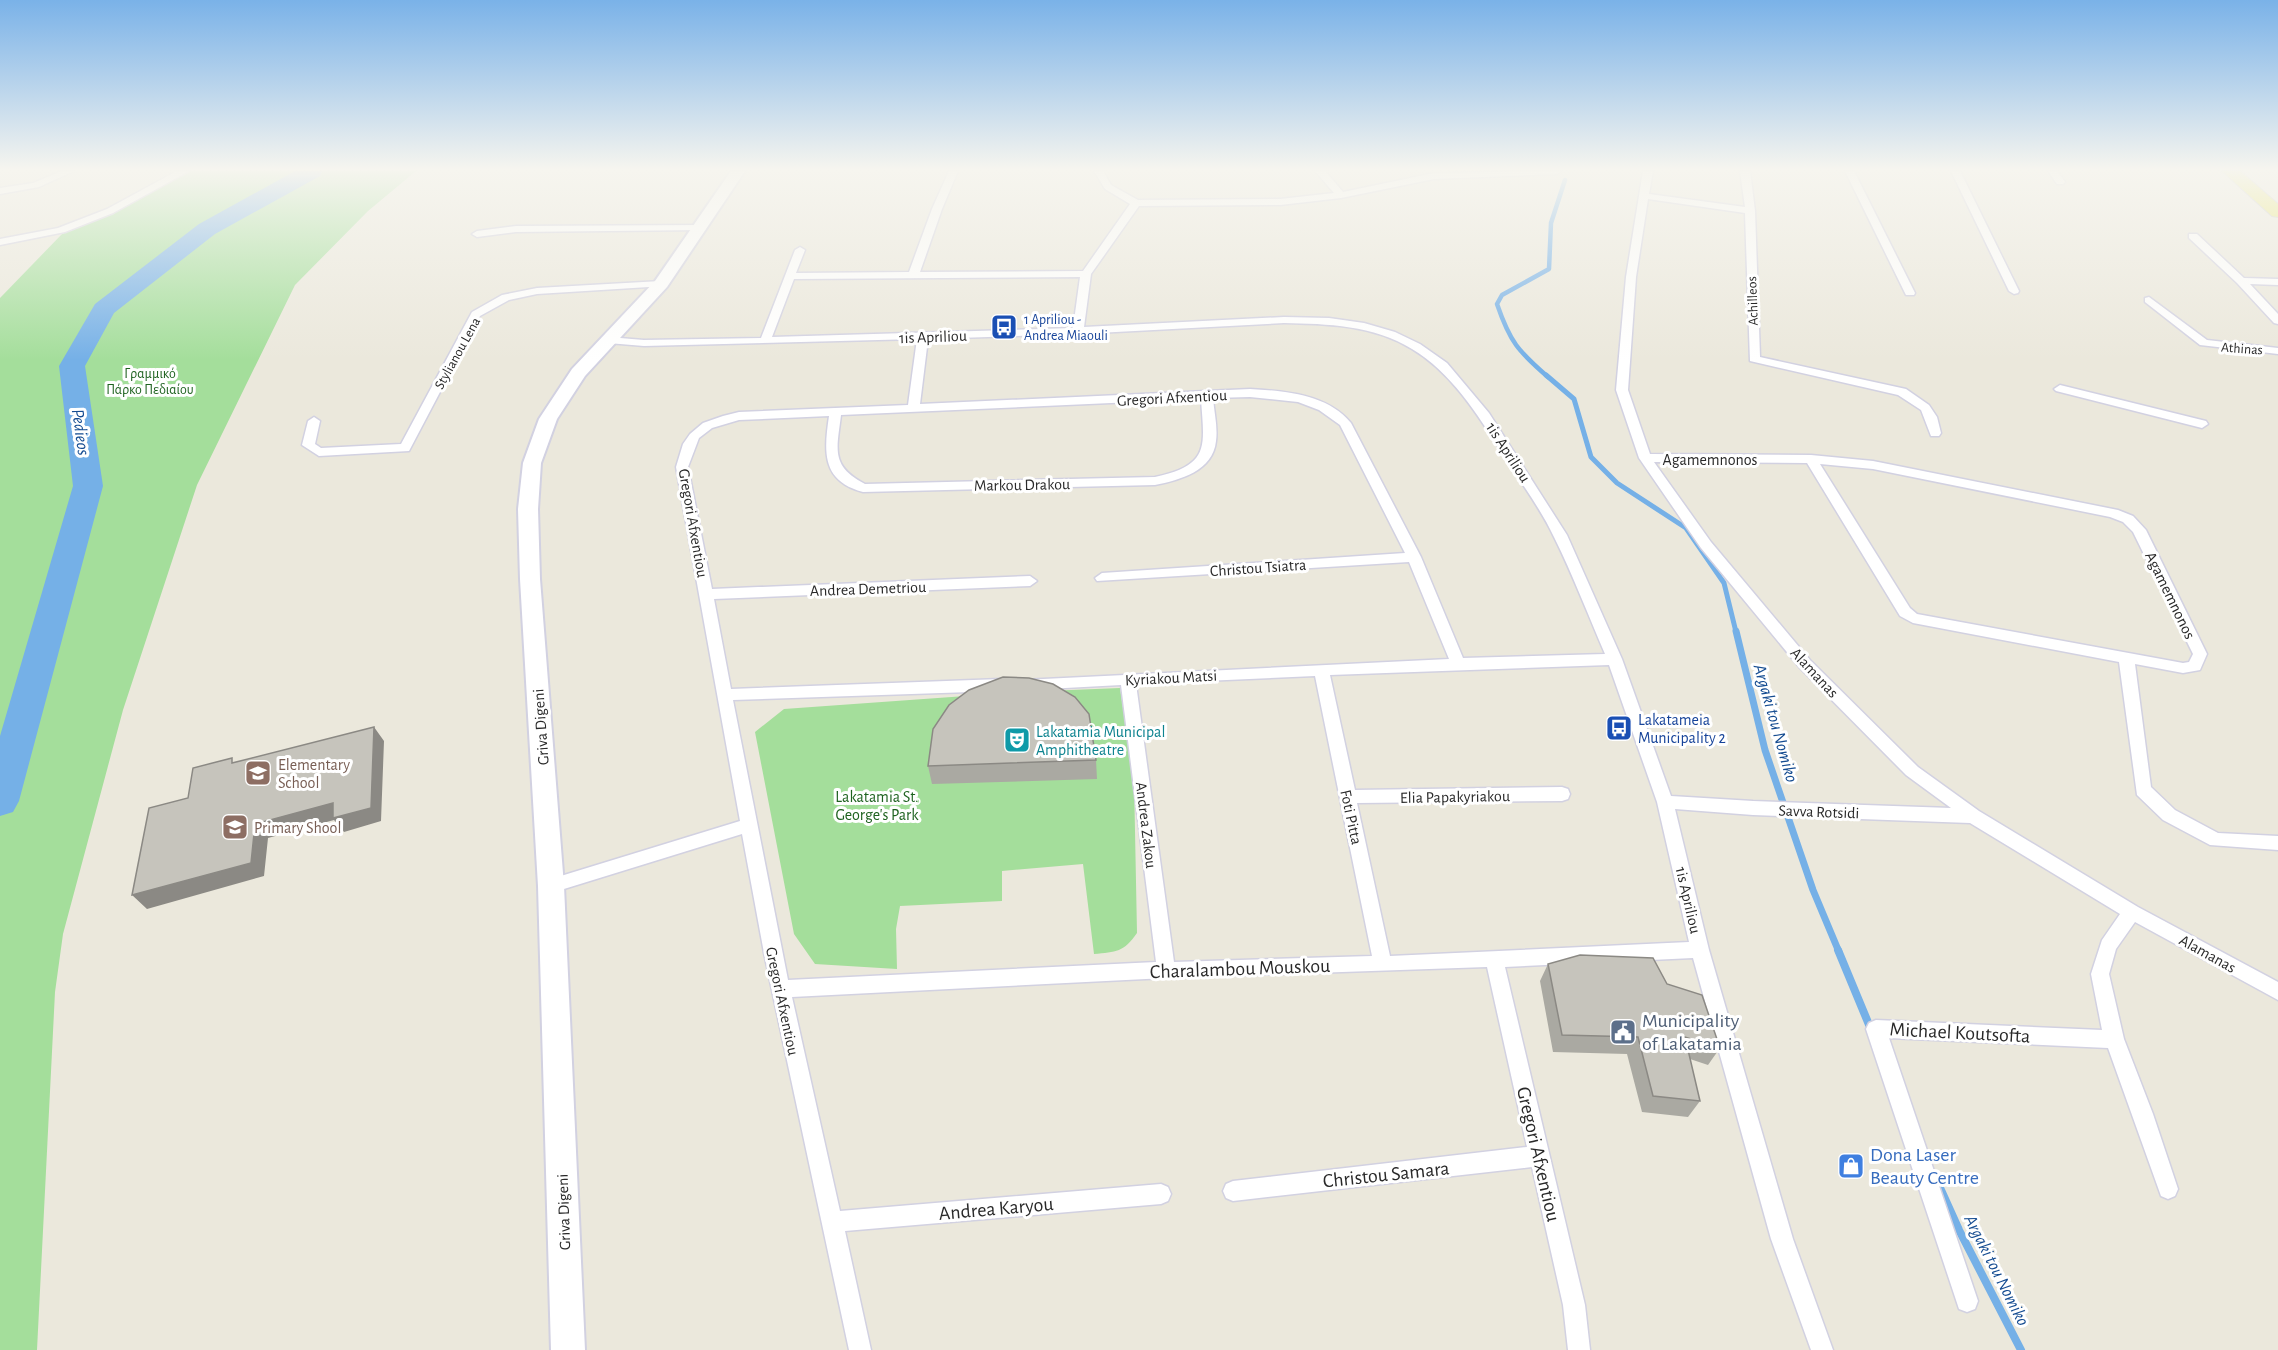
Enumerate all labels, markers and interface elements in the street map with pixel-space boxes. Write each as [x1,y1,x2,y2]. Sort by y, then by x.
street label: Achilleos [1745,276,1761,326]
bus stop icon: 1 Apriliou - Andrea Miaouli [989,312,1019,342]
place label: 1 Apriliou - Andrea Miaouli [1024,313,1108,343]
street label: Stylianou Lena [432,315,484,392]
street label: 1is Apriliou [899,328,967,346]
street label: Athinas [2221,341,2263,357]
park label: Γραμμικό Πάρκο Πεδιαίου [106,367,194,397]
street label: Gregori Afxentiou [1117,387,1228,409]
water label: Pedieos [68,408,92,457]
street label: 1is Apriliou [1483,420,1533,485]
street label: Agamemnonos [1663,452,1758,468]
street label: Gregori Afxentiou [676,467,710,579]
street label: Markou Drakou [974,476,1070,494]
street label: Agamemnonos [2142,549,2198,642]
street label: Christou Tsiatra [1209,557,1307,579]
street label: Andrea Demetriou [810,579,926,599]
street label: Alamanas [1787,645,1841,701]
water label: Argaki tou Nomiko [1749,661,1800,784]
street label: Kyriakou Matsi [1125,668,1217,689]
street label: Griva Digeni [530,688,552,766]
place label: Lakatameia Municipality 2 [1638,712,1726,747]
bus stop icon: Lakatameia Municipality 2 [1604,713,1634,743]
place label: Lakatamia Municipal Amphitheatre [1036,724,1165,758]
theatre icon: Lakatamia Municipal Amphitheatre [1002,725,1032,755]
place label: Elementary School [278,757,350,791]
school or university icon: Elementary School [243,758,273,788]
street label: Andrea Zakou [1133,781,1159,869]
street label: Foti Pitta [1337,788,1365,846]
street label: Elia Papakyriakou [1400,788,1510,807]
park label: Lakatamia St. George's Park [835,789,919,823]
street label: Savva Rotsidi [1778,803,1860,821]
school or university icon: Primary Shool [220,812,250,842]
place label: Primary Shool [254,820,341,837]
street label: 1is Apriliou [1673,865,1703,935]
street label: Alamanas [2177,932,2239,976]
street label: Gregori Afxentiou [763,946,801,1057]
street label: Charalambou Mouskou [1149,956,1331,982]
place label: Municipality of Lakatamia [1642,1011,1742,1054]
public building icon: Municipality of Lakatamia [1608,1017,1638,1047]
street label: Michael Koutsofta [1889,1019,2031,1047]
street label: Gregori Afxentiou [1513,1085,1563,1224]
place label: Dona Laser Beauty Centre [1870,1145,1979,1188]
shop icon: Dona Laser Beauty Centre [1836,1151,1866,1181]
street label: Christou Samara [1322,1158,1450,1192]
street label: Griva Digeni [555,1174,573,1250]
street label: Andrea Karyou [938,1194,1054,1224]
water label: Argaki tou Nomiko [1960,1211,2032,1329]

